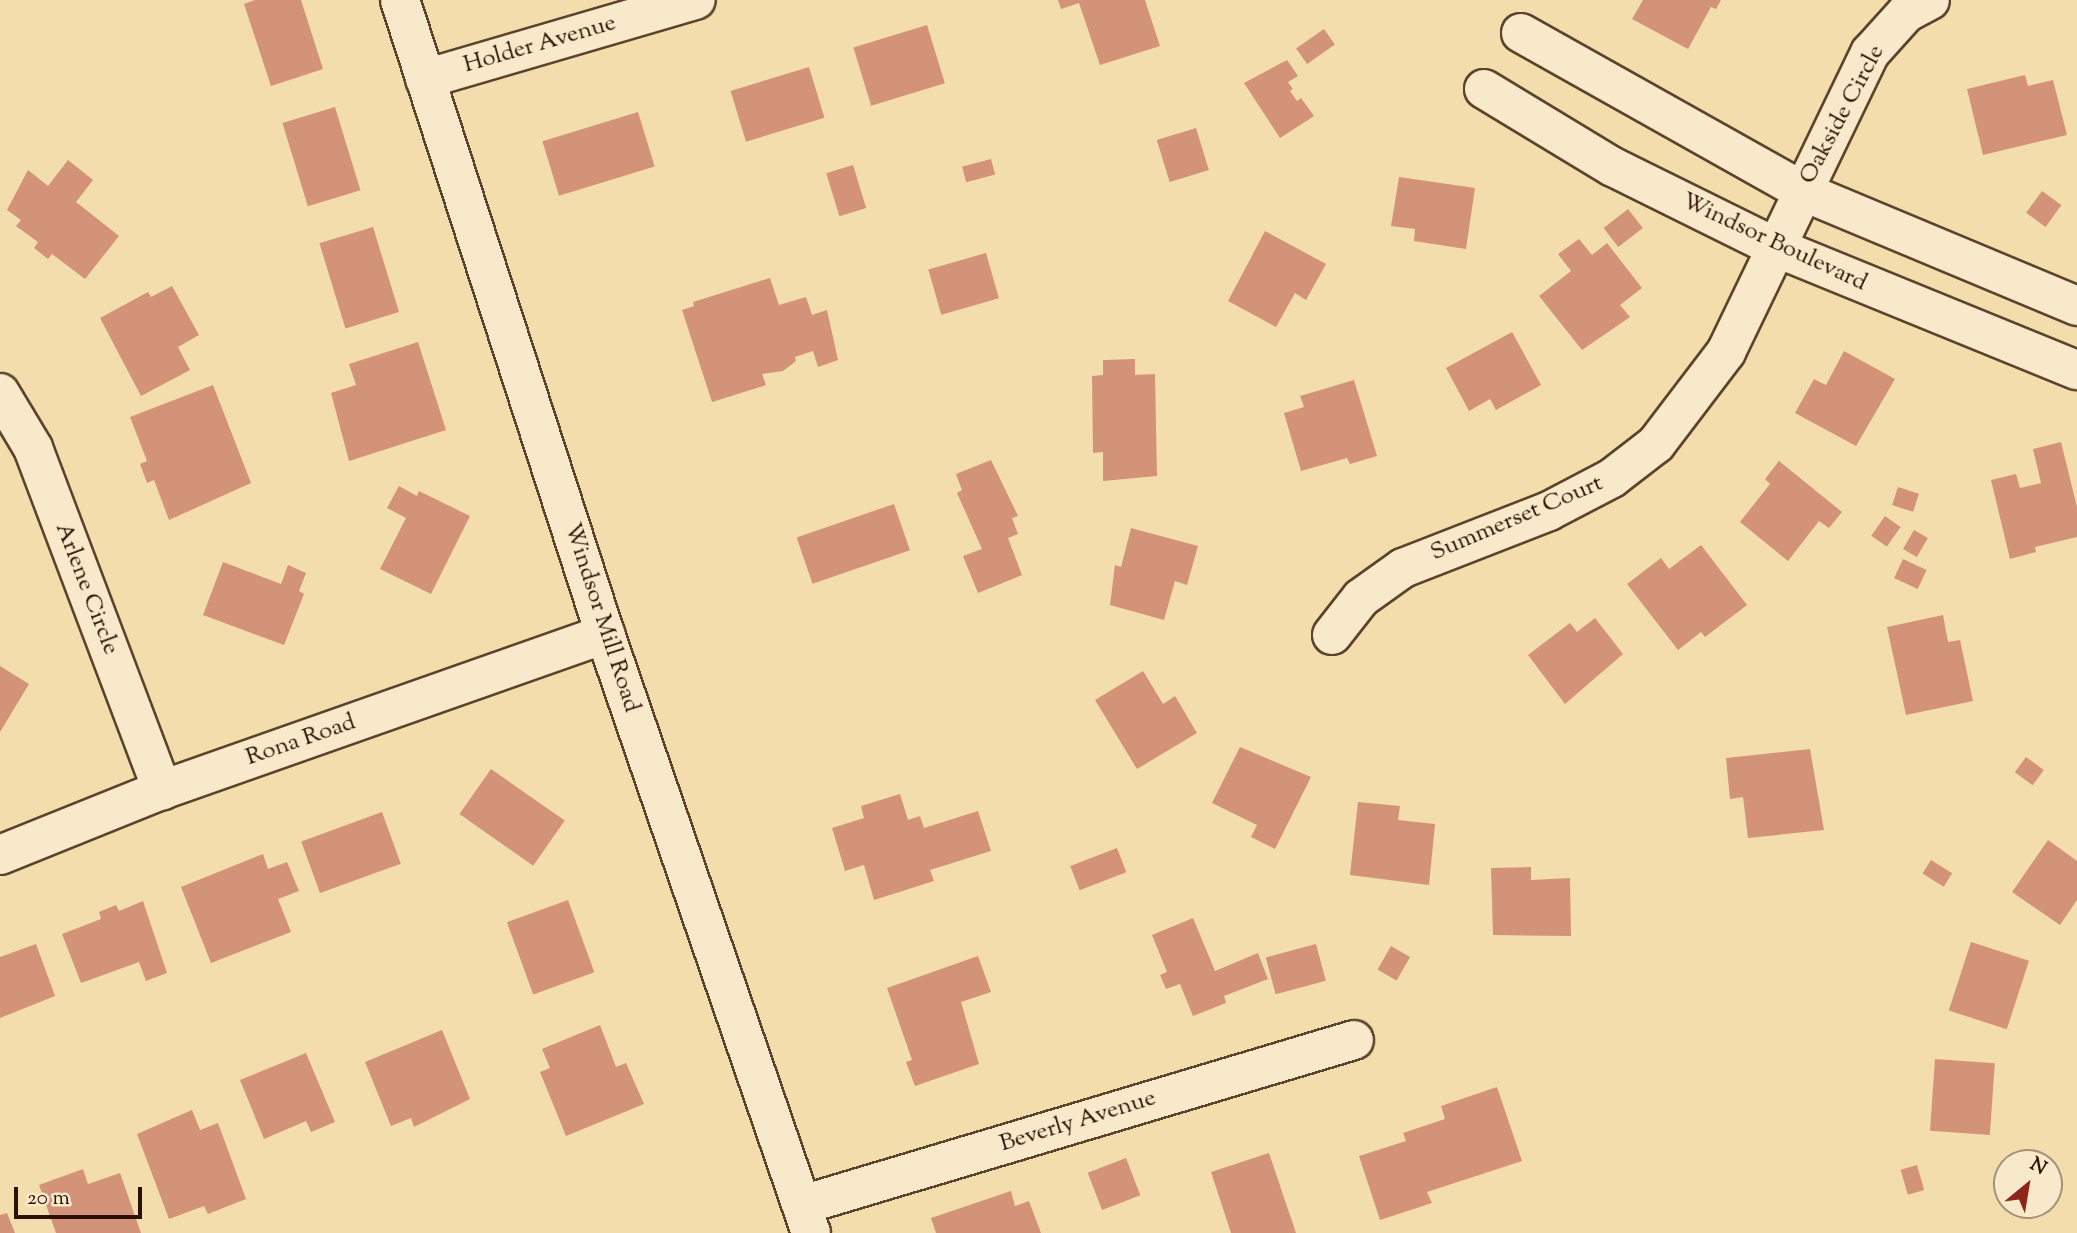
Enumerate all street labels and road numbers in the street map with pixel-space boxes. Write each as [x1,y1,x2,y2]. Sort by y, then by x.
street label: Holder Avenue [460,9,620,81]
street label: Oakside Circle [1794,41,1892,189]
street label: Windsor Boulevard [1677,187,1871,299]
street label: Summerset Court [1426,470,1608,568]
street label: Arlene Circle [48,519,124,659]
street label: Windsor Mill Road [557,520,645,716]
street label: Rona Road [242,709,360,773]
street label: Beverly Avenue [997,1085,1159,1159]

